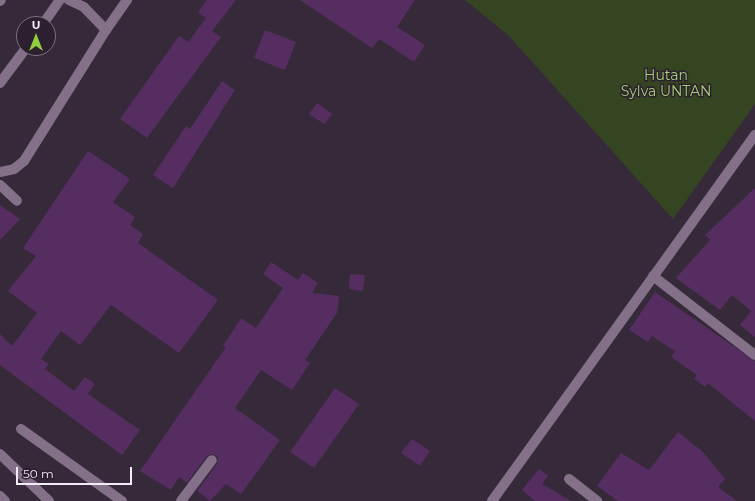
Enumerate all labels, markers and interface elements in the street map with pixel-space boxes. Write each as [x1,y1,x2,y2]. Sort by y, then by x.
north arrow [16,16,56,56]
text: U [32,18,40,32]
park label: Hutan Sylva UNTAN [621,67,711,100]
scale bar [18,459,134,485]
text: 50 m [23,466,54,481]

